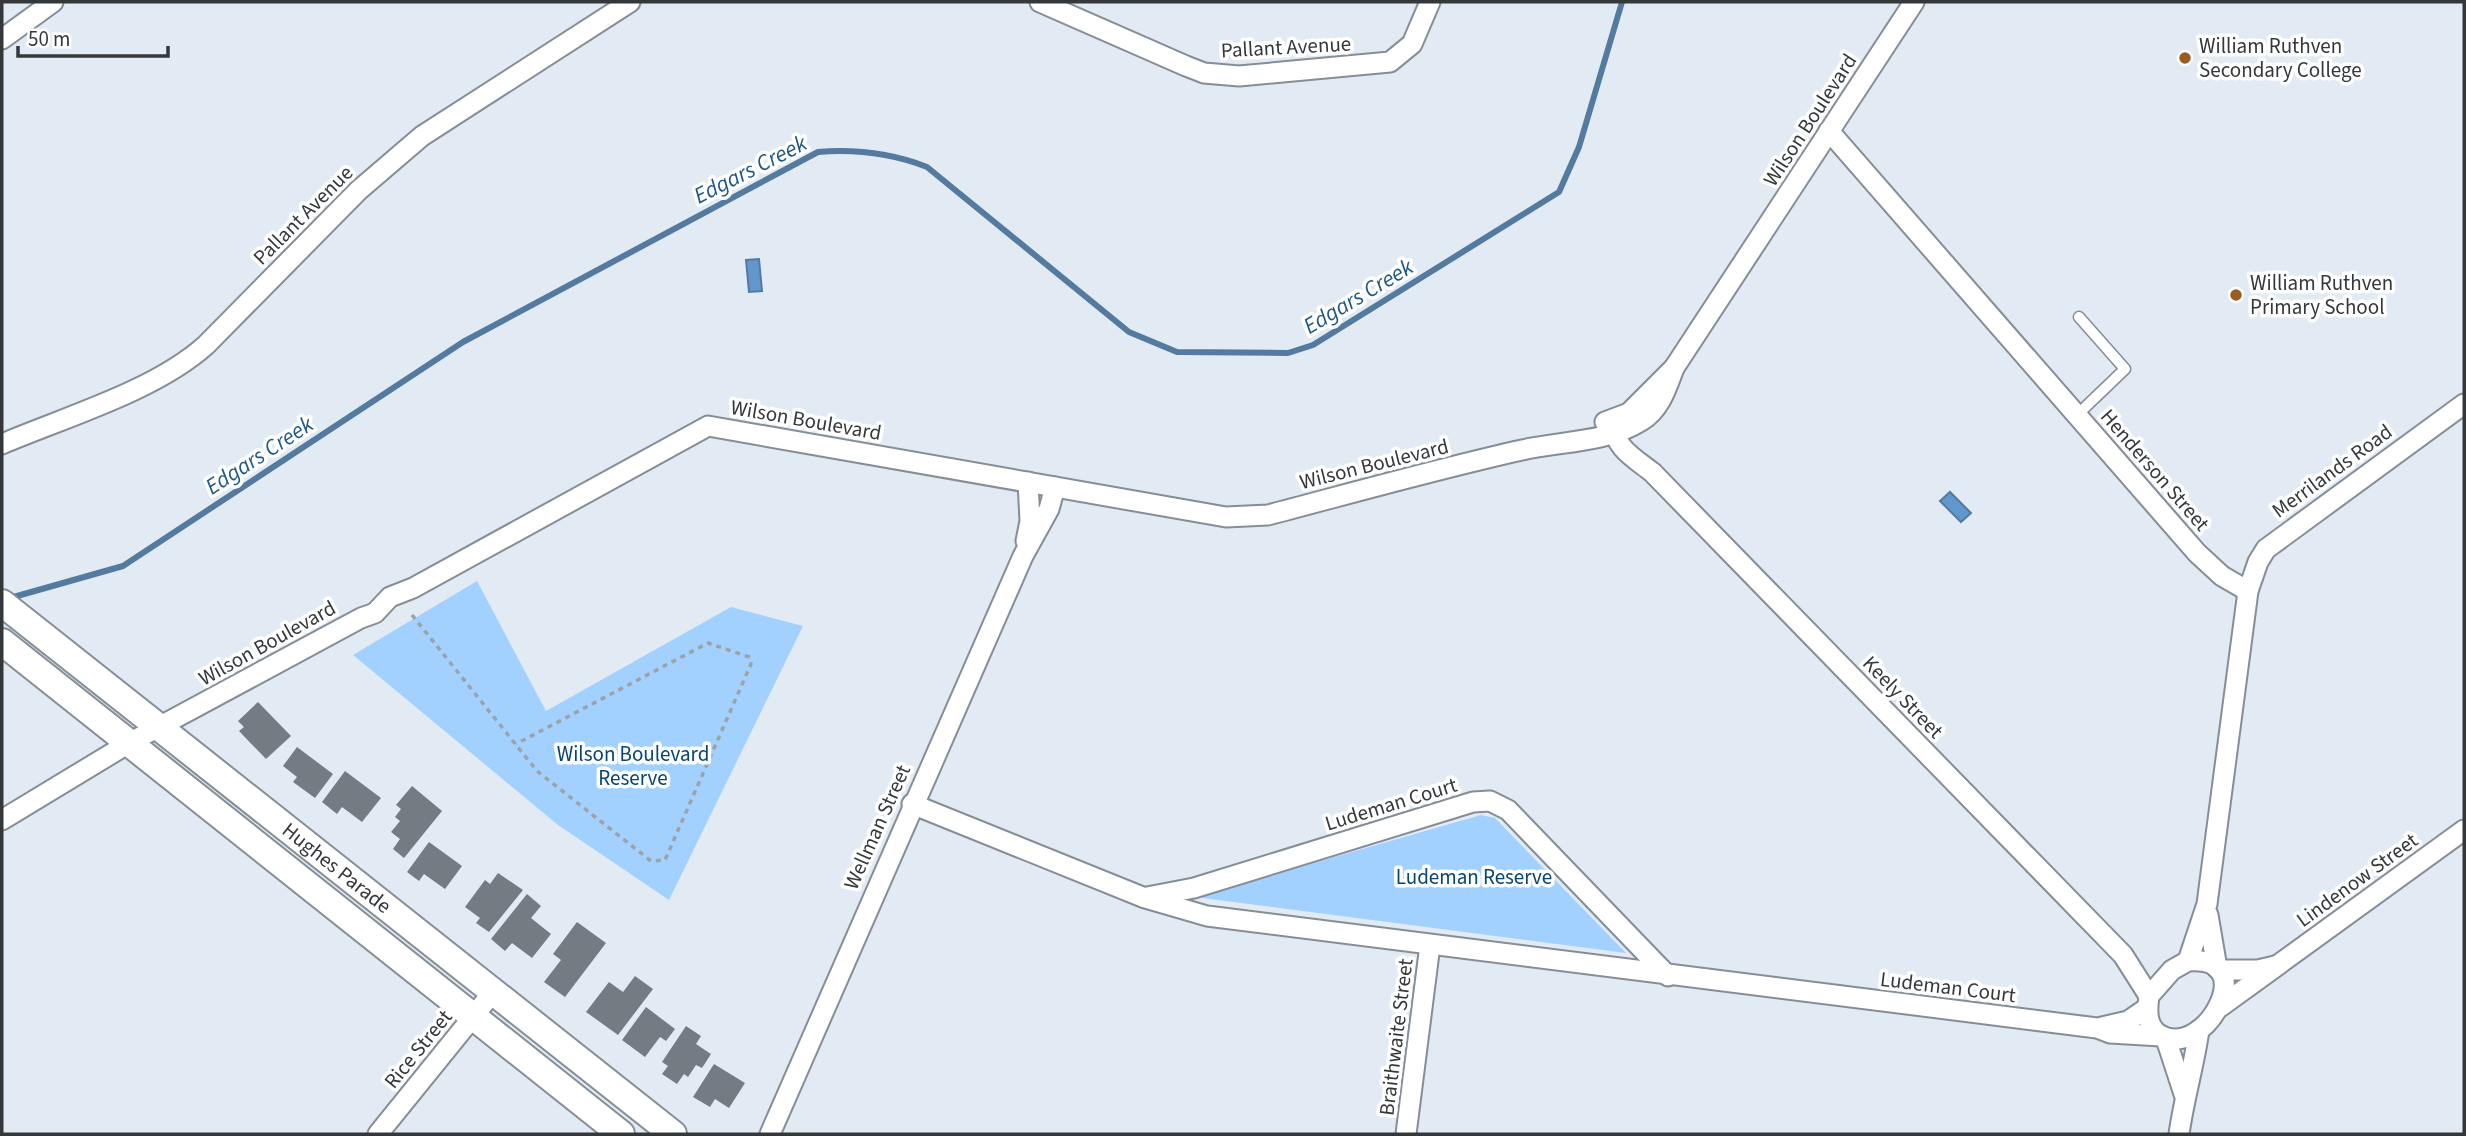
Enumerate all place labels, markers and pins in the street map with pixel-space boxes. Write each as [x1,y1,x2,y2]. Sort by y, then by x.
place label: William Ruthven Secondary College [2199,31,2362,85]
marker: William Ruthven Secondary College [2177,50,2193,66]
place label: William Ruthven Primary School [2250,268,2393,322]
marker: William Ruthven Primary School [2228,287,2244,303]

